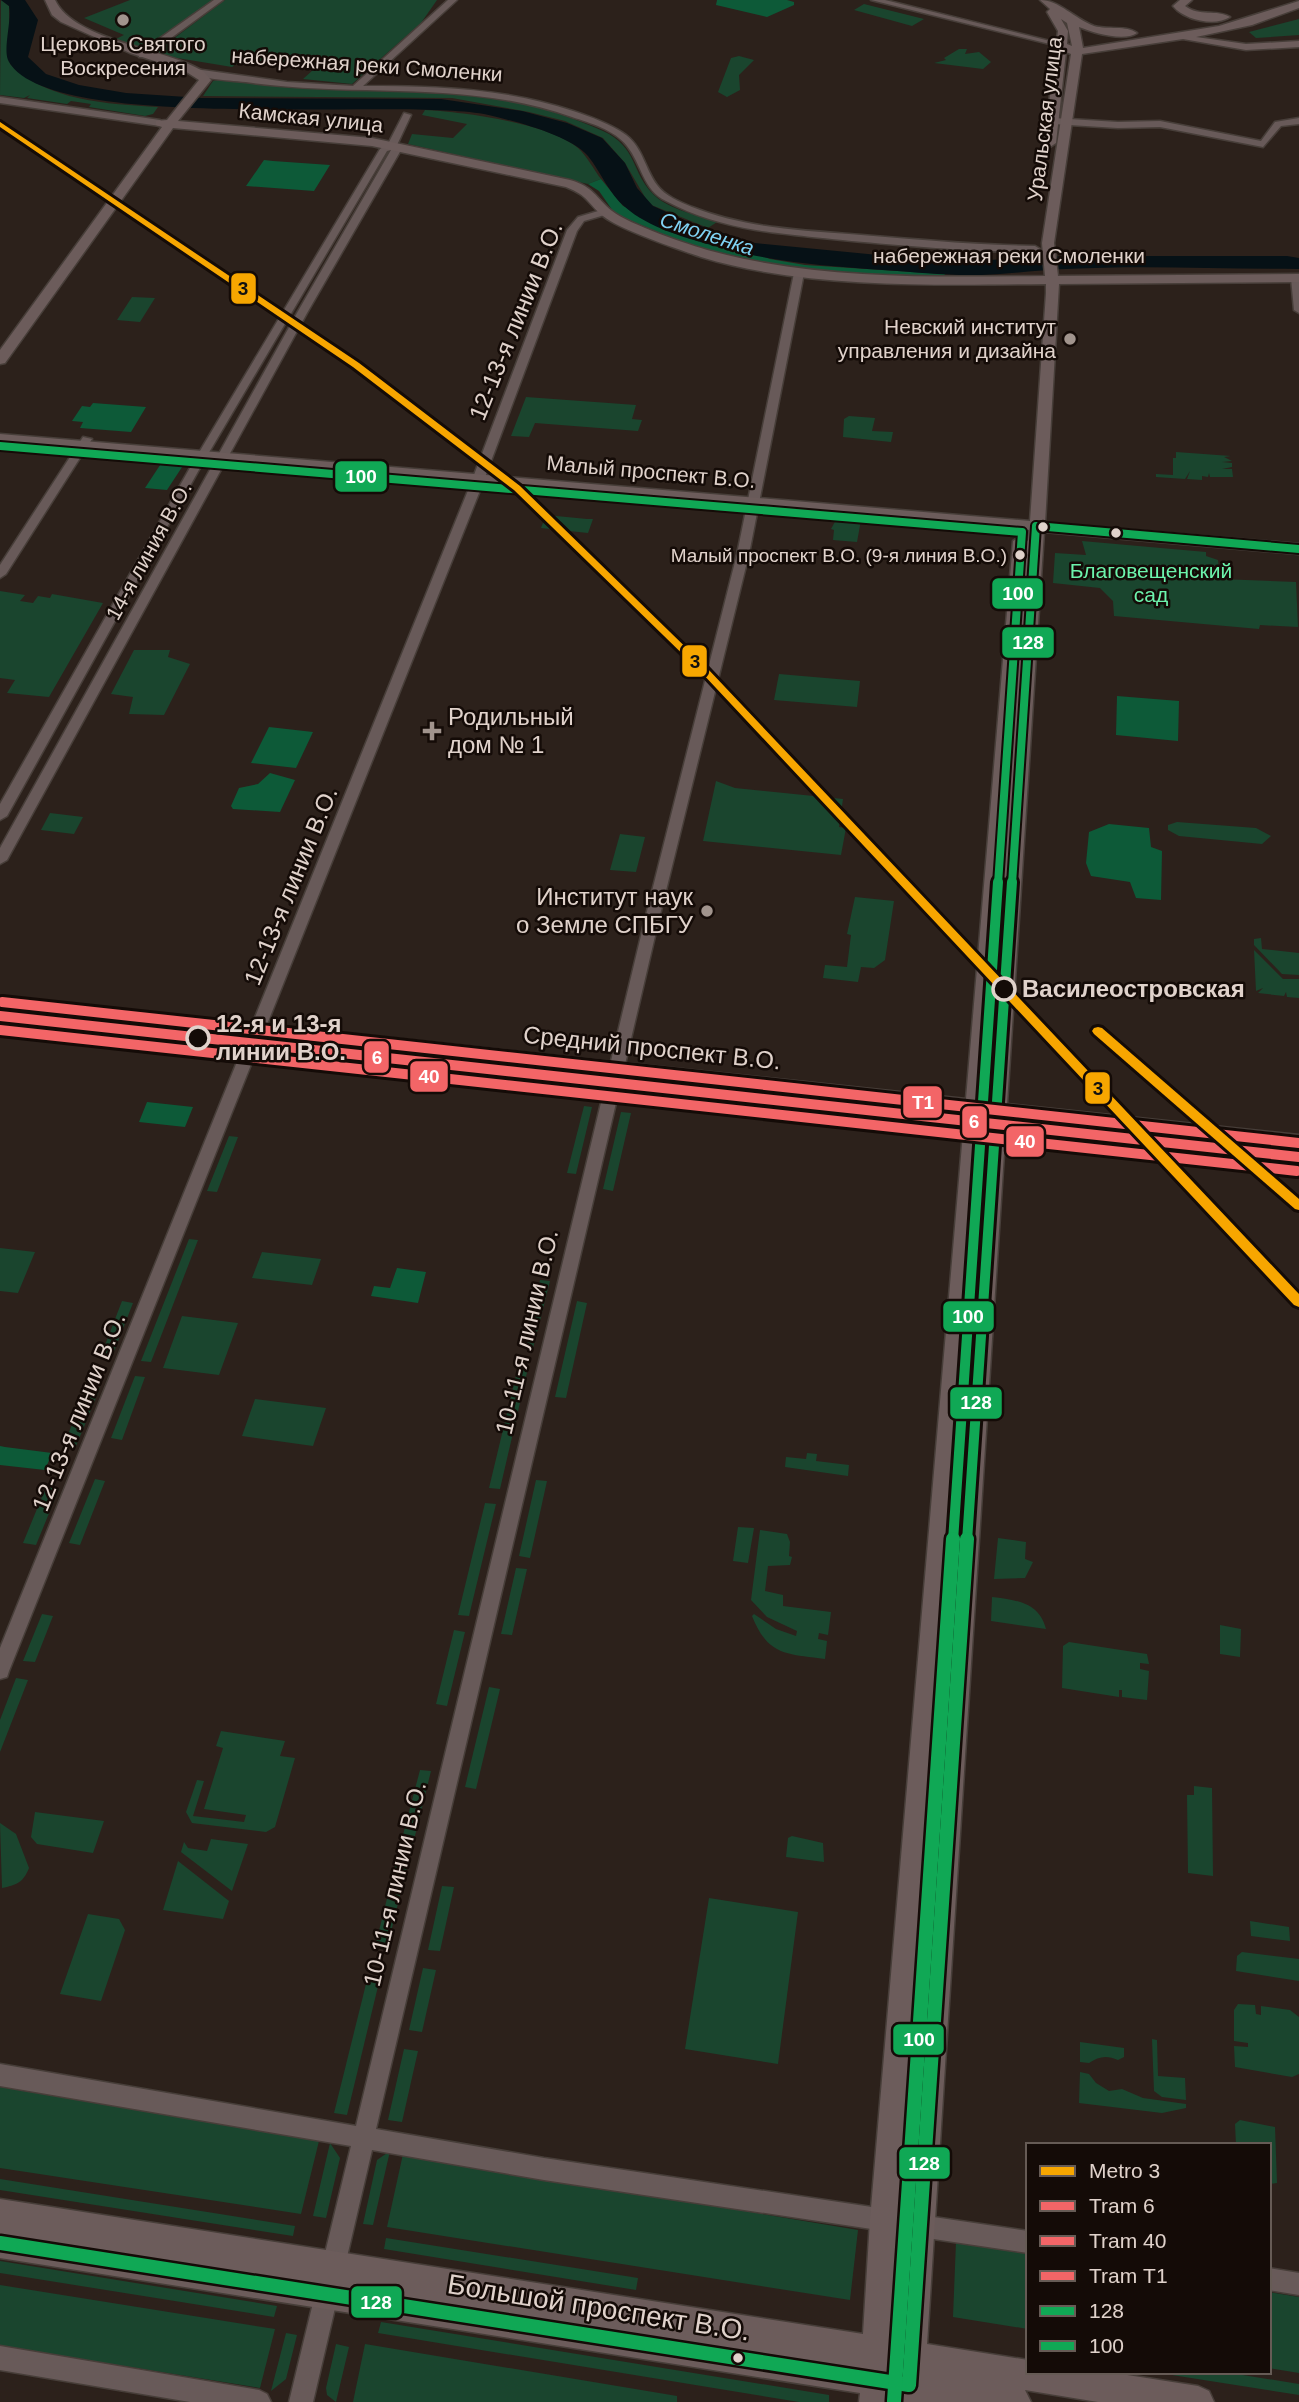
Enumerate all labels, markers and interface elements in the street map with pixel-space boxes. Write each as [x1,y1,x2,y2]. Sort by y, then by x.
marker: Церковь Святого Воскресения [115,12,131,28]
place label: Церковь Святого Воскресения [40,32,206,79]
street label: Уральская улица [1023,35,1066,203]
street label: набережная реки Смоленки [231,44,503,85]
street label: Камская улица [238,98,385,137]
water label: Смоленка [657,208,757,260]
street label: 12-13-я линии В.О. [463,218,568,424]
street label: набережная реки Смоленки [873,244,1145,267]
line badge: 3 [230,272,257,305]
text: 3 [238,278,248,299]
place label: Невский институт управления и дизайна [838,315,1056,362]
marker: Невский институт управления и дизайна [1062,331,1078,347]
street label: Малый проспект В.О. [546,451,756,492]
line badge: 100 [334,460,388,493]
text: 100 [345,466,377,487]
street label: 14-я линия В.О. [101,478,196,624]
unlabelled marker [1036,520,1050,534]
unlabelled marker [1109,526,1123,540]
place label: Малый проспект В.О. (9-я линия В.О.) [671,545,1007,566]
marker: Малый проспект В.О. (9-я линия В.О.) [1013,548,1027,562]
park label: Благовещенский сад [1070,559,1232,606]
line badge: 100 [991,577,1044,610]
text: 100 [1002,583,1034,604]
line badge: 128 [1001,626,1055,659]
text: 128 [1012,632,1044,653]
line badge: 3 [681,644,708,678]
text: 3 [690,651,700,672]
place label: Родильный дом № 1 [448,703,574,758]
marker: Родильный дом № 1 [422,721,442,741]
street label: 12-13-я линии В.О. [238,783,343,989]
place label: Институт наук о Земле СПБГУ [516,883,694,938]
marker: Институт наук о Земле СПБГУ [699,903,715,919]
place label: Василеостровская [1022,975,1245,1002]
marker: Василеостровская [992,977,1016,1001]
place label: 12-я и 13-я линии В.О. [216,1010,346,1065]
street label: Средний проспект В.О. [522,1021,782,1074]
marker: 12-я и 13-я линии В.О. [186,1026,210,1050]
line badge: 6 [363,1040,390,1074]
text: 6 [372,1047,382,1068]
line badge: 40 [409,1060,449,1093]
text: 40 [418,1066,440,1087]
line badge: 3 [1084,1071,1111,1105]
text: 3 [1093,1078,1103,1099]
line badge: Т1 [902,1085,943,1119]
text: Т1 [912,1092,935,1113]
line badge: 6 [961,1105,988,1139]
text: 6 [969,1111,979,1132]
line badge: 40 [1005,1125,1045,1158]
text: 40 [1014,1131,1036,1152]
street label: 10-11-я линии В.О. [490,1227,563,1437]
line badge: 100 [942,1300,995,1333]
text: 100 [952,1306,984,1327]
street label: 12-13-я линии В.О. [26,1309,131,1515]
line badge: 128 [949,1386,1003,1420]
text: 128 [960,1392,992,1413]
street label: 10-11-я линии В.О. [358,1779,431,1989]
line badge: 100 [892,2023,945,2056]
text: 100 [903,2029,935,2050]
legend [1026,2143,1271,2374]
line badge: 128 [898,2146,951,2180]
text: 128 [908,2153,940,2174]
text: Metro 3 [1089,2159,1160,2182]
text: Tram 6 [1089,2194,1155,2217]
text: Tram 40 [1089,2229,1166,2252]
text: Tram Т1 [1089,2264,1168,2287]
street label: Большой проспект В.О. [445,2268,752,2347]
line badge: 128 [350,2285,403,2319]
text: 128 [360,2292,392,2313]
text: 128 [1089,2299,1124,2322]
text: 100 [1089,2334,1124,2357]
unlabelled marker [731,2351,745,2365]

